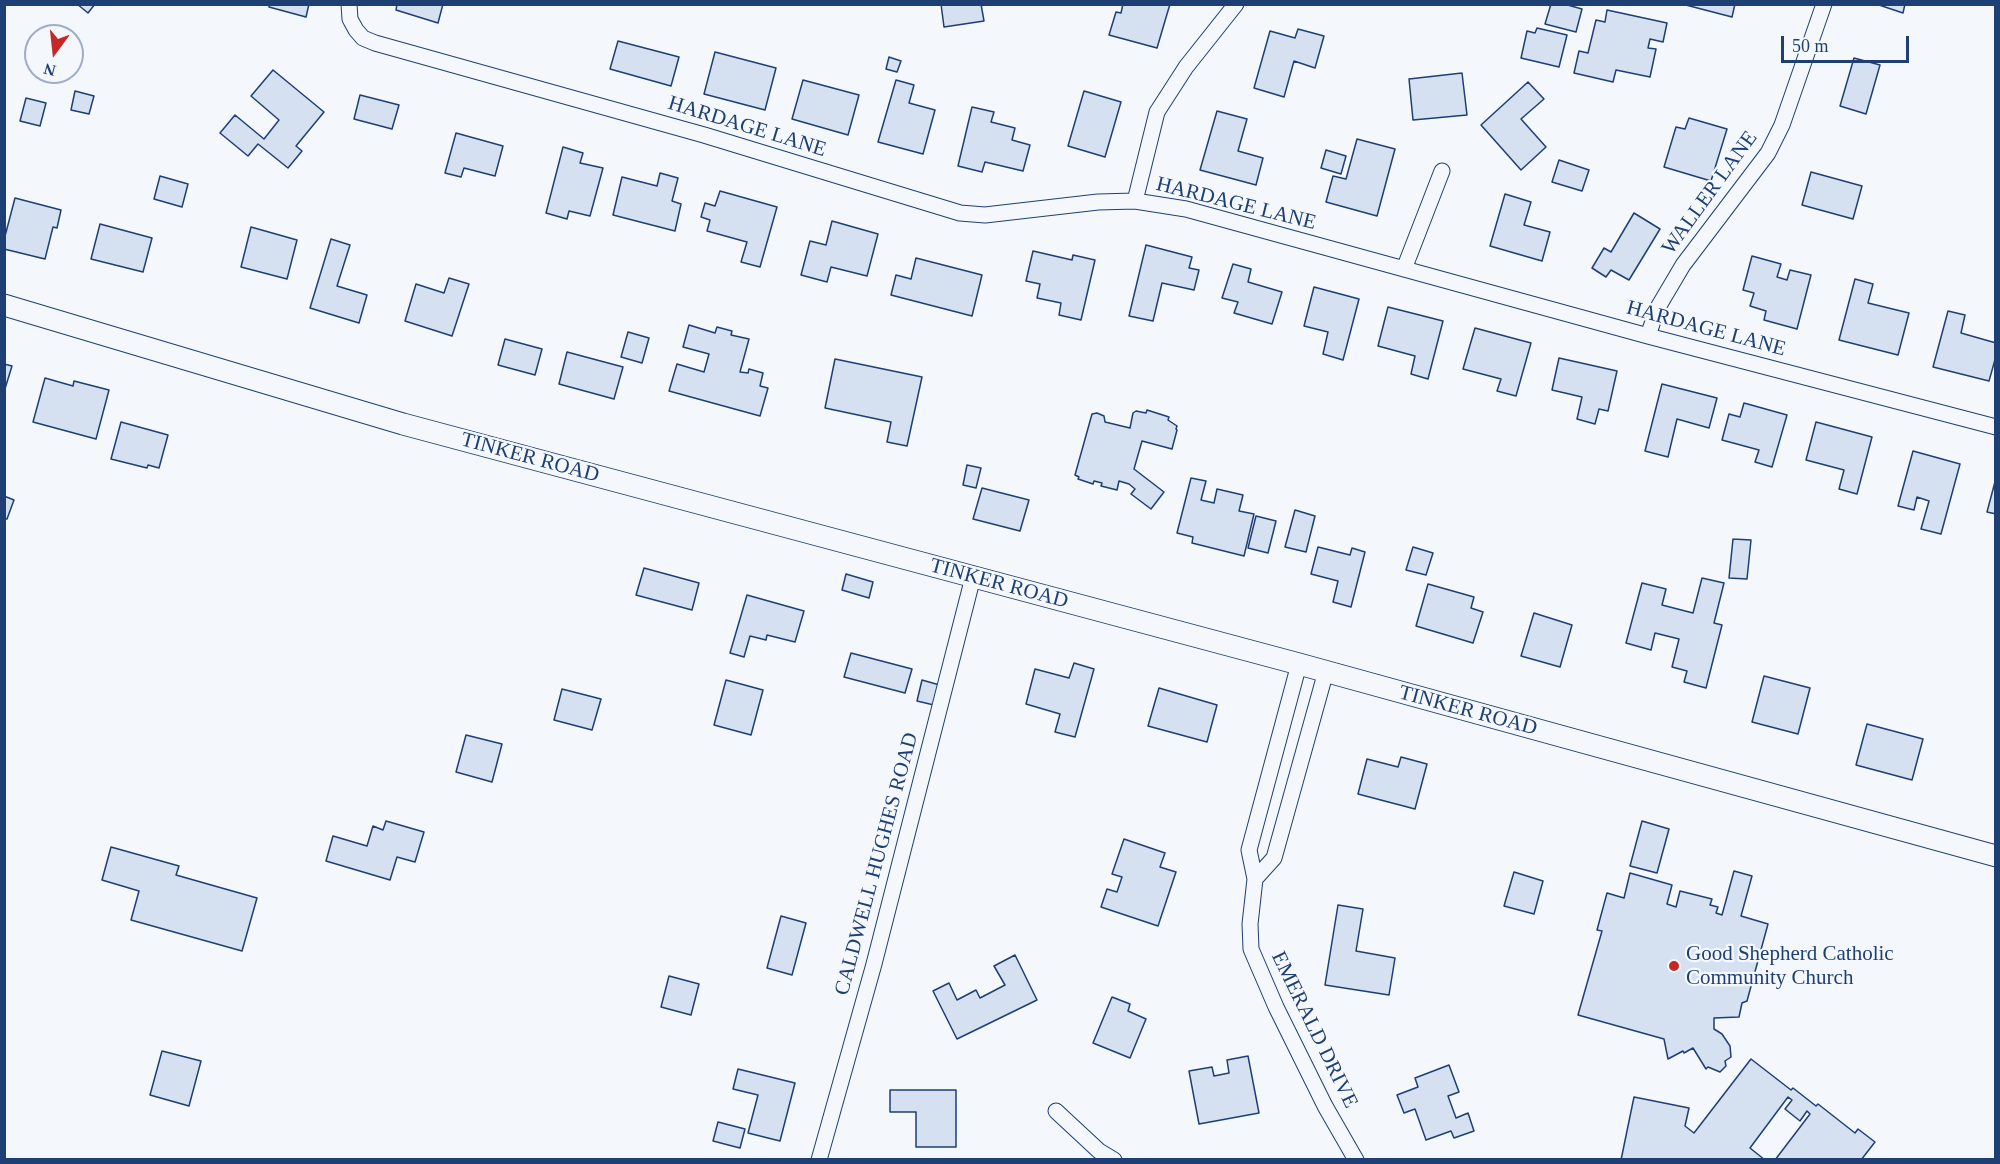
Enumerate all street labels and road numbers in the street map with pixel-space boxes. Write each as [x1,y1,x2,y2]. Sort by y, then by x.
street label: HARDAGE LANE [665,91,829,163]
street label: WALLER LANE [1657,126,1763,260]
street label: HARDAGE LANE [1153,172,1319,236]
street label: HARDAGE LANE [1624,296,1788,362]
street label: TINKER ROAD [458,427,602,489]
street label: TINKER ROAD [927,553,1071,615]
street label: TINKER ROAD [1396,680,1540,742]
street label: CALDWELL HUGHES ROAD [830,730,924,998]
street label: EMERALD DRIVE [1265,948,1363,1112]

